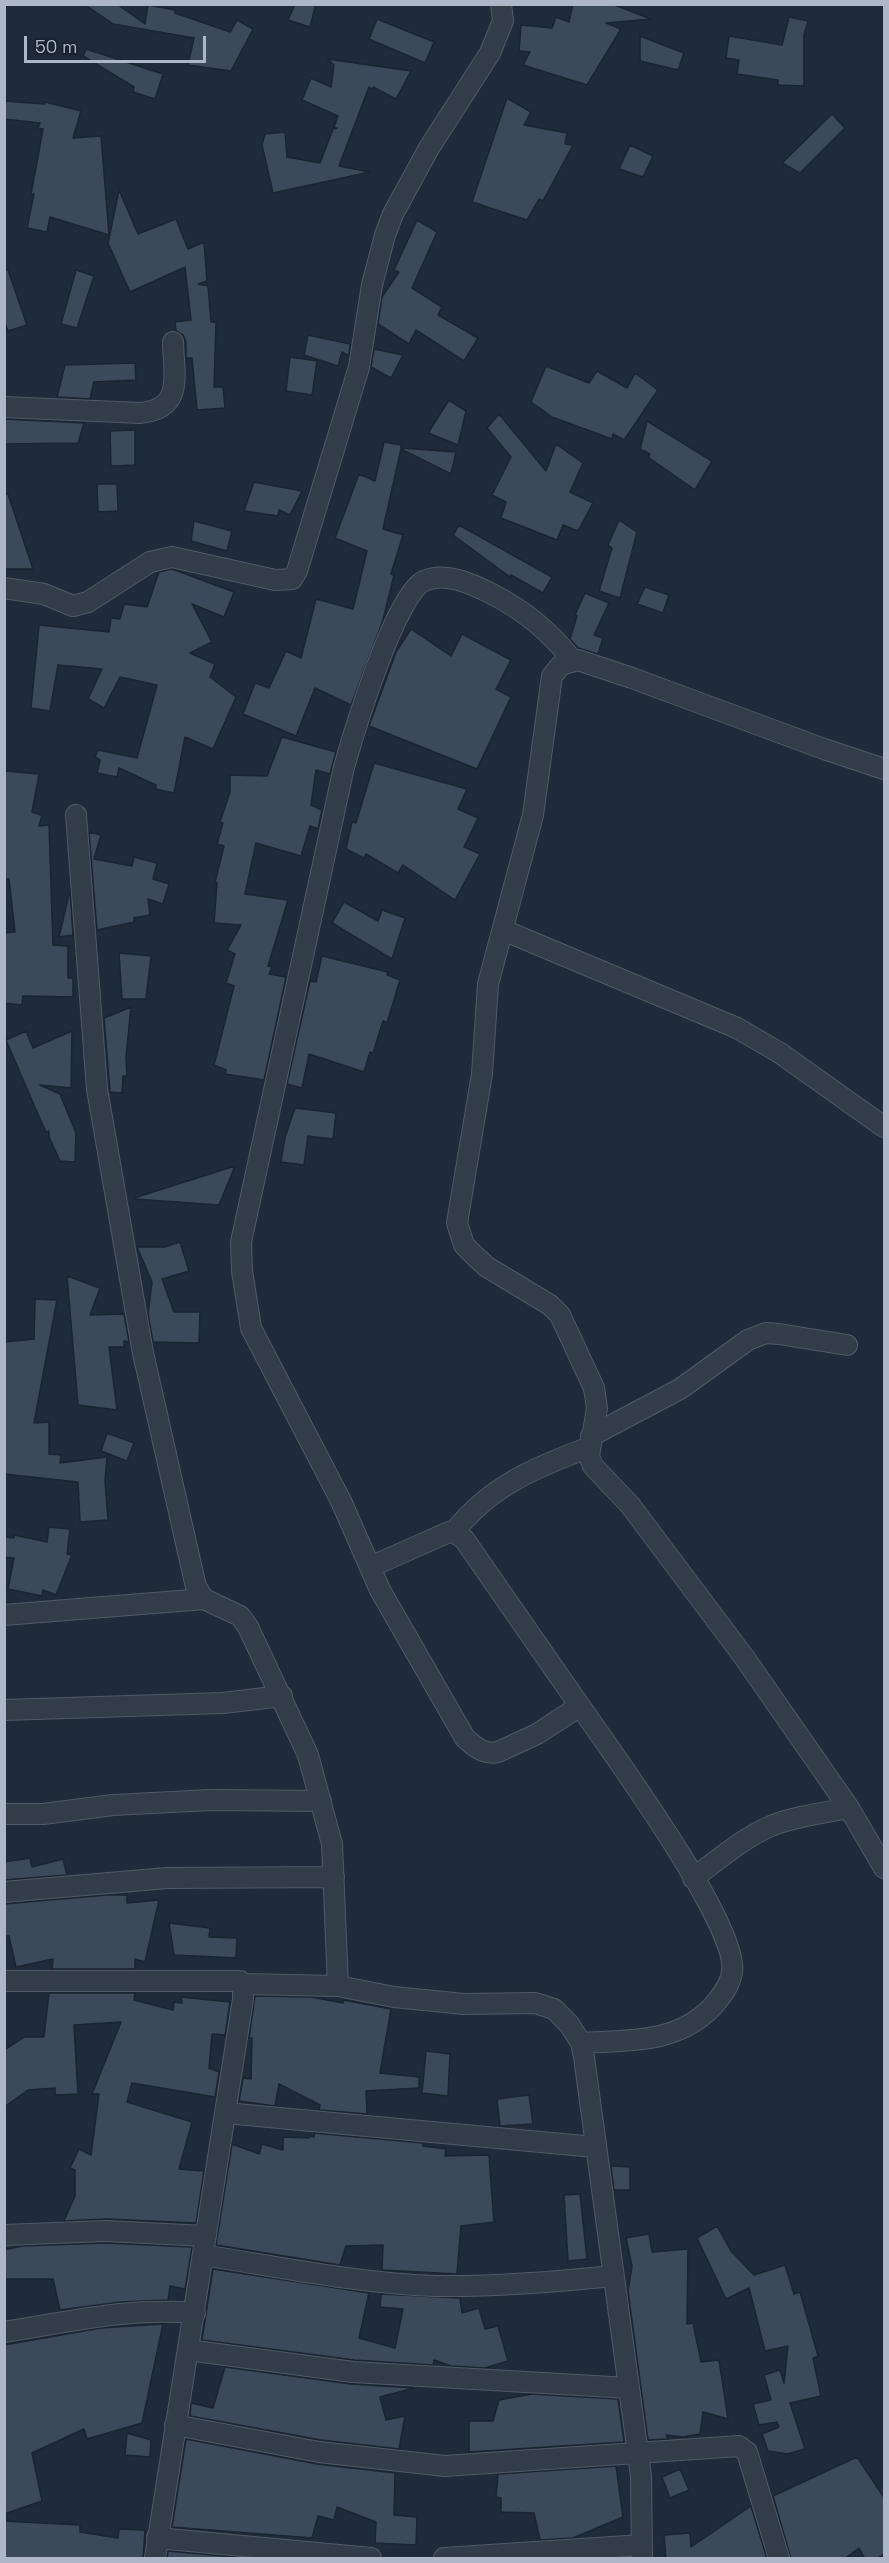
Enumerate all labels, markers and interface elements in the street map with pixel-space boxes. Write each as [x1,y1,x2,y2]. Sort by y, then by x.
scale bar [27,24,208,62]
text: 50 m [35,35,77,58]

